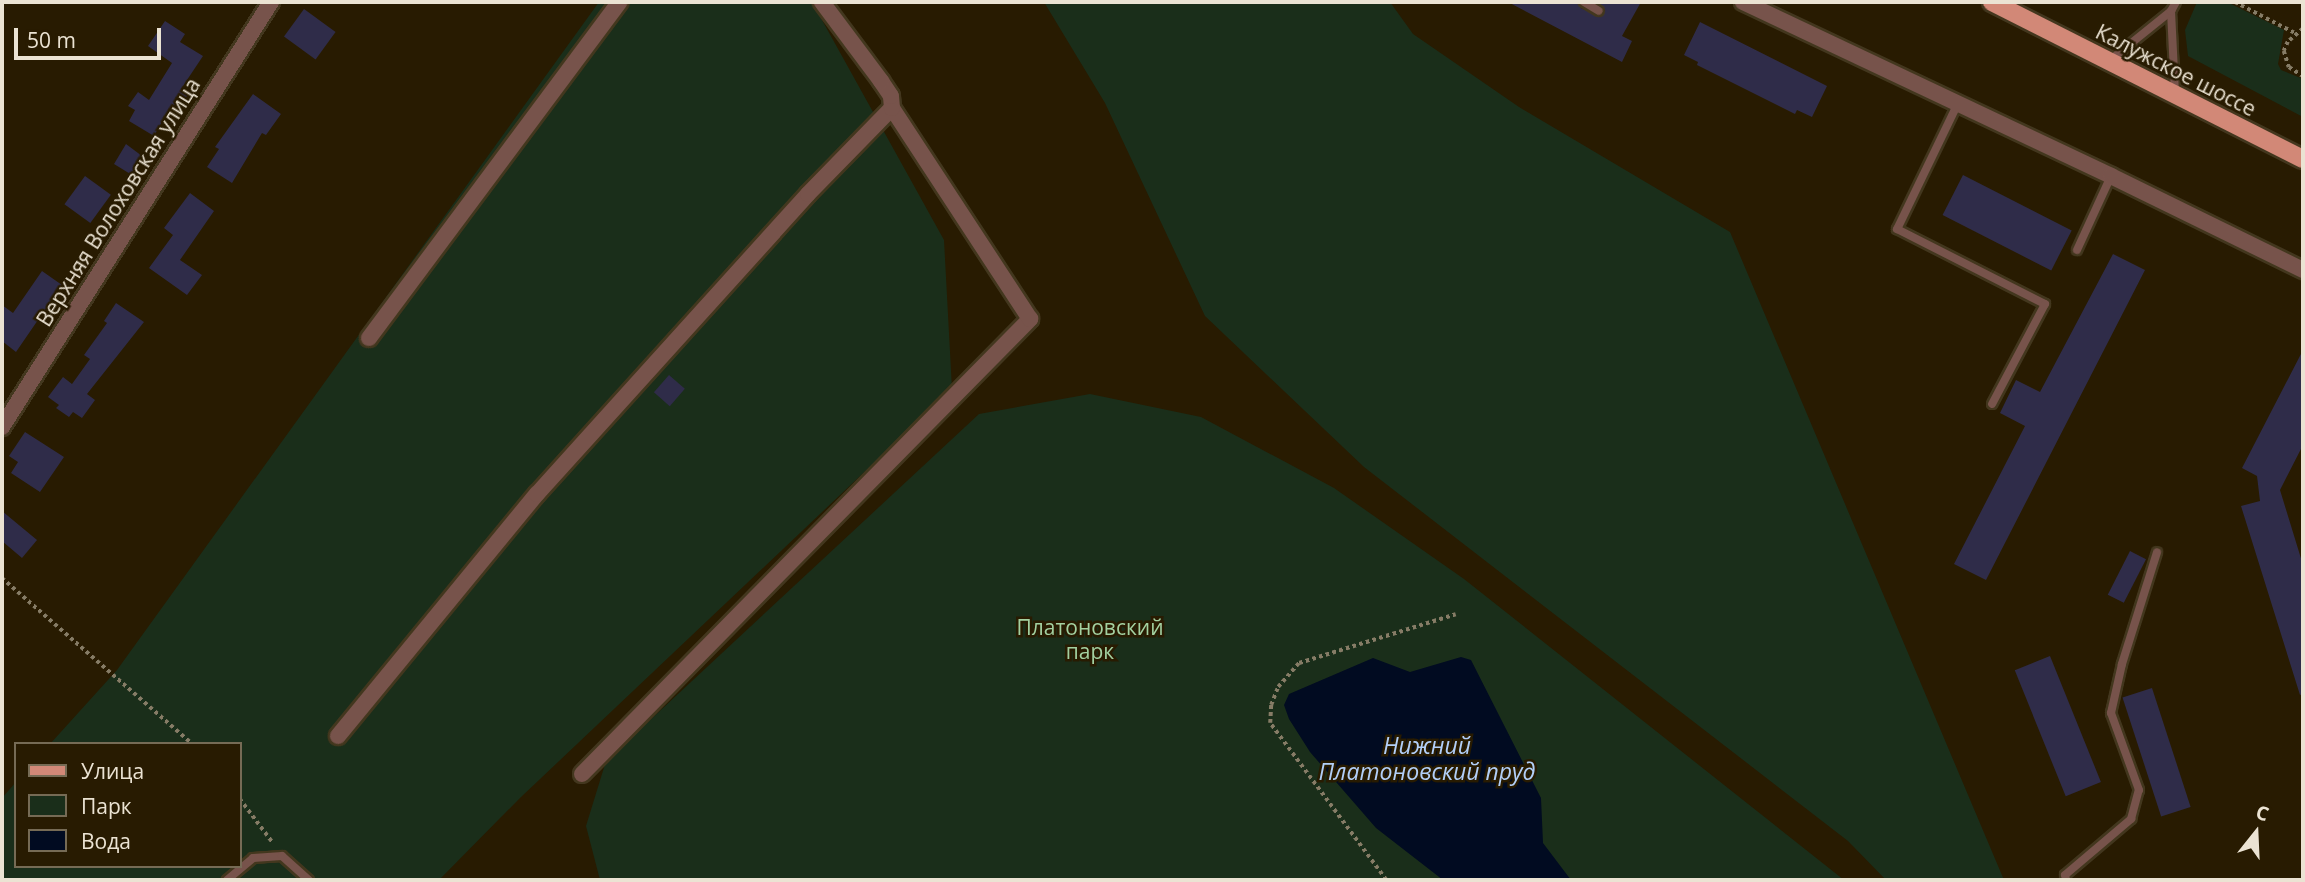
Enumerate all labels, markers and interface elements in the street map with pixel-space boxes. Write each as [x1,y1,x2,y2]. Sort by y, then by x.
scale bar [18,14,164,58]
street label: Калужское шоссе [2092,19,2260,121]
text: 50 m [27,26,76,54]
street label: Верхняя Волоховская улица [31,73,205,331]
park label: Платоновский парк [1016,614,1164,664]
water label: Нижний Платоновский пруд [1318,731,1536,785]
legend [14,742,242,868]
text: Улица [81,757,144,785]
text: Парк [81,792,132,820]
north arrow [2221,798,2291,868]
text: С [2253,799,2272,827]
text: Вода [81,827,131,855]

